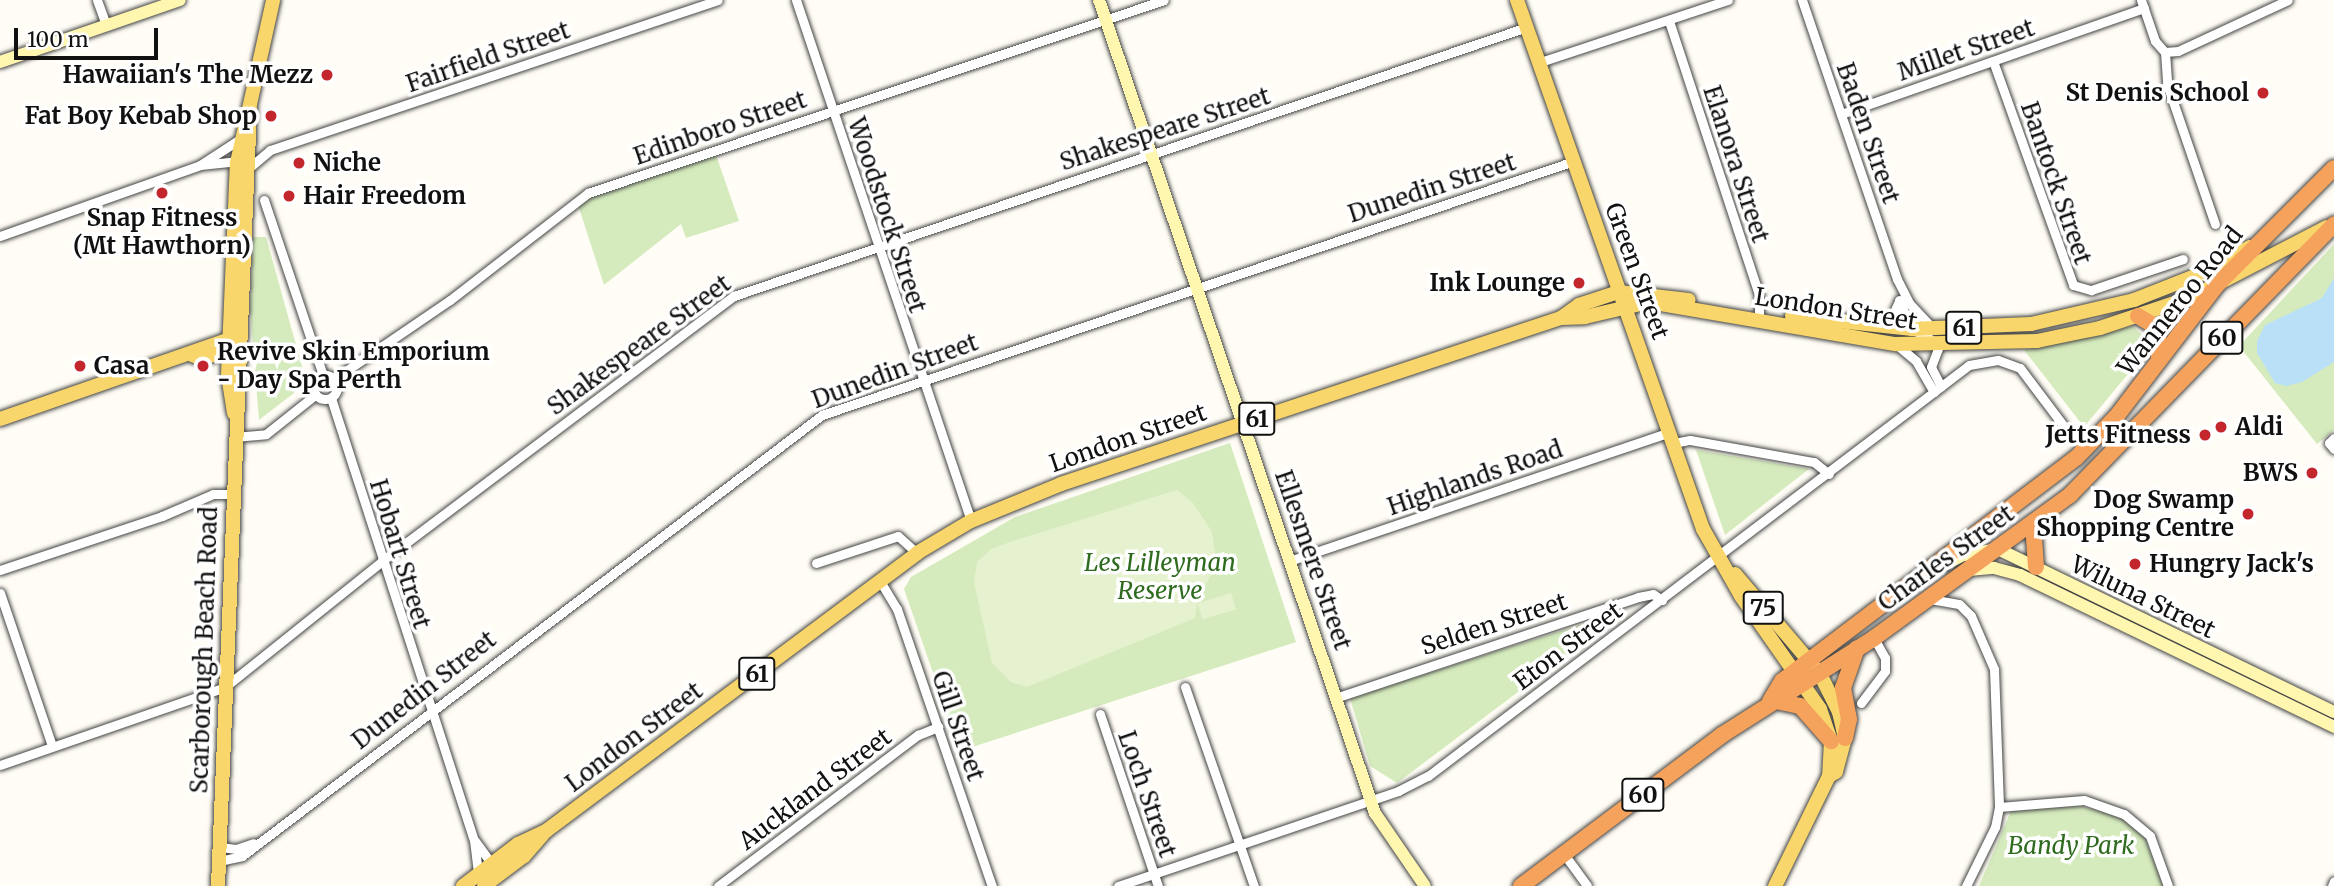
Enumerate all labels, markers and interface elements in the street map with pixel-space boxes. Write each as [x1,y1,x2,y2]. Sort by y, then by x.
street label: Millet Street [1894,13,2038,87]
scale bar [18,14,161,58]
street label: Fairfield Street [402,16,574,98]
text: 100 m [27,26,89,53]
street label: Baden Street [1830,59,1906,207]
place label: Hawaiian's The Mezz [62,61,313,89]
marker: Hawaiian's The Mezz [319,67,335,83]
place label: St Denis School [2065,79,2249,107]
street label: Shakespeare Street [1056,81,1274,177]
street label: Elanora Street [1697,82,1775,246]
street label: Edinboro Street [630,85,810,171]
marker: St Denis School [2255,85,2271,101]
street label: Bantock Street [2015,98,2097,268]
place label: Fat Boy Kebab Shop [24,102,257,130]
marker: Fat Boy Kebab Shop [263,108,279,124]
street label: Woodstock Street [842,114,932,316]
street label: Dunedin Street [1344,147,1520,229]
place label: Niche [313,149,381,177]
marker: Niche [291,155,307,171]
place label: Hair Freedom [303,182,466,210]
marker: Snap Fitness (Mt Hawthorn) [154,185,170,201]
marker: Hair Freedom [281,188,297,204]
street label: Green Street [1599,199,1675,343]
place label: Snap Fitness (Mt Hawthorn) [73,204,251,260]
street label: Wanneroo Road [2111,221,2249,381]
street label: Shakespeare Street [542,269,736,421]
place label: Ink Lounge [1429,269,1565,297]
marker: Ink Lounge [1571,275,1587,291]
street label: London Street [1753,282,1919,336]
road number: 61 [1945,308,1983,348]
road number: 60 [2199,318,2245,358]
street label: Dunedin Street [808,328,982,414]
place label: Revive Skin Emporium - Day Spa Perth [217,338,490,394]
place label: Casa [94,352,149,380]
marker: Casa [72,358,88,374]
marker: Revive Skin Emporium - Day Spa Perth [195,358,211,374]
street label: London Street [1046,398,1210,478]
road number: 61 [1238,400,1276,438]
place label: Aldi [2235,413,2283,441]
marker: Aldi [2213,419,2229,435]
place label: Jetts Fitness [2045,421,2191,449]
marker: Jetts Fitness [2197,427,2213,443]
street label: Highlands Road [1384,435,1566,521]
place label: BWS [2243,459,2298,487]
marker: BWS [2304,465,2320,481]
street label: Ellesmere Street [1269,466,1357,654]
street label: Hobart Street [364,476,436,632]
place label: Dog Swamp Shopping Centre [2036,486,2234,542]
street label: Charles Street [1872,499,2020,617]
street label: Scarborough Beach Road [185,506,223,794]
marker: Dog Swamp Shopping Centre [2240,506,2256,522]
park label: Les Lilleyman Reserve [1084,549,1236,605]
street label: Wiluna Street [2066,550,2220,644]
place label: Hungry Jack's [2149,550,2314,578]
marker: Hungry Jack's [2127,556,2143,572]
street label: Selden Street [1417,587,1571,661]
road number: 75 [1742,588,1784,628]
street label: Eton Street [1508,596,1628,696]
street label: Dunedin Street [346,625,502,755]
road number: 61 [738,654,776,694]
street label: Gill Street [926,667,990,785]
street label: London Street [560,676,708,798]
street label: Auckland Street [733,722,897,856]
street label: Loch Street [1112,727,1182,861]
road number: 60 [1620,776,1666,814]
park label: Bandy Park [2008,832,2134,860]

